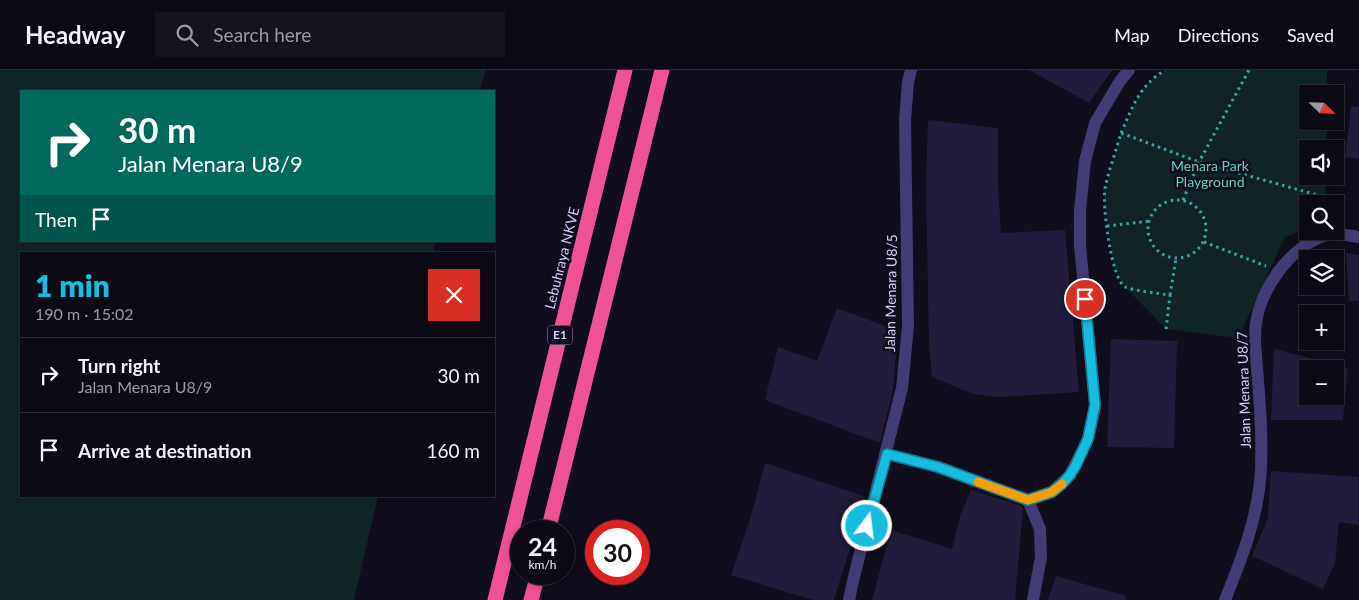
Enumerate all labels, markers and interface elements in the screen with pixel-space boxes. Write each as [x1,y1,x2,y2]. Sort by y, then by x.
search box [155,12,505,57]
text: Headway [25,20,125,49]
icon: search [173,21,201,49]
text: Search here [213,23,311,46]
text: Map [1114,24,1150,46]
text: Directions [1178,24,1259,46]
text: Saved [1287,24,1334,46]
north arrow [1299,85,1344,130]
map controls [1299,85,1344,405]
text: 30 m [118,108,196,150]
icon: right [35,110,100,175]
button: sound [1299,140,1344,185]
text: Jalan Menara U8/9 [118,150,303,177]
park label: Menara Park Playground [1171,157,1250,190]
button: search [1299,195,1344,240]
icon: arrive [87,205,115,233]
street label: Lebuhraya NKVE [541,205,582,311]
text: Then [35,208,77,231]
street label: Jalan Menara U8/5 [881,234,900,352]
button: layers [1299,250,1344,295]
text: 1 min [35,267,110,303]
button: close [428,269,480,321]
pin [1064,278,1106,320]
icon: arrive [1071,285,1099,313]
text: 190 m · 15:02 [35,304,134,323]
button: + [1299,305,1344,350]
road number: E1 [548,326,572,344]
street label: Jalan Menara U8/7 [1233,331,1254,449]
text: Turn right [78,354,160,377]
button: − [1299,360,1344,405]
icon: right [35,361,63,389]
text: 30 m [437,364,480,387]
text: Jalan Menara U8/9 [78,377,212,396]
icon: arrive [35,436,63,464]
text: Arrive at destination [78,439,251,462]
text: 160 m [426,439,480,462]
position arrow [840,499,892,551]
speed limit sign: 30 [585,520,650,585]
text: 24 [528,531,557,561]
text: km/h [528,557,557,572]

